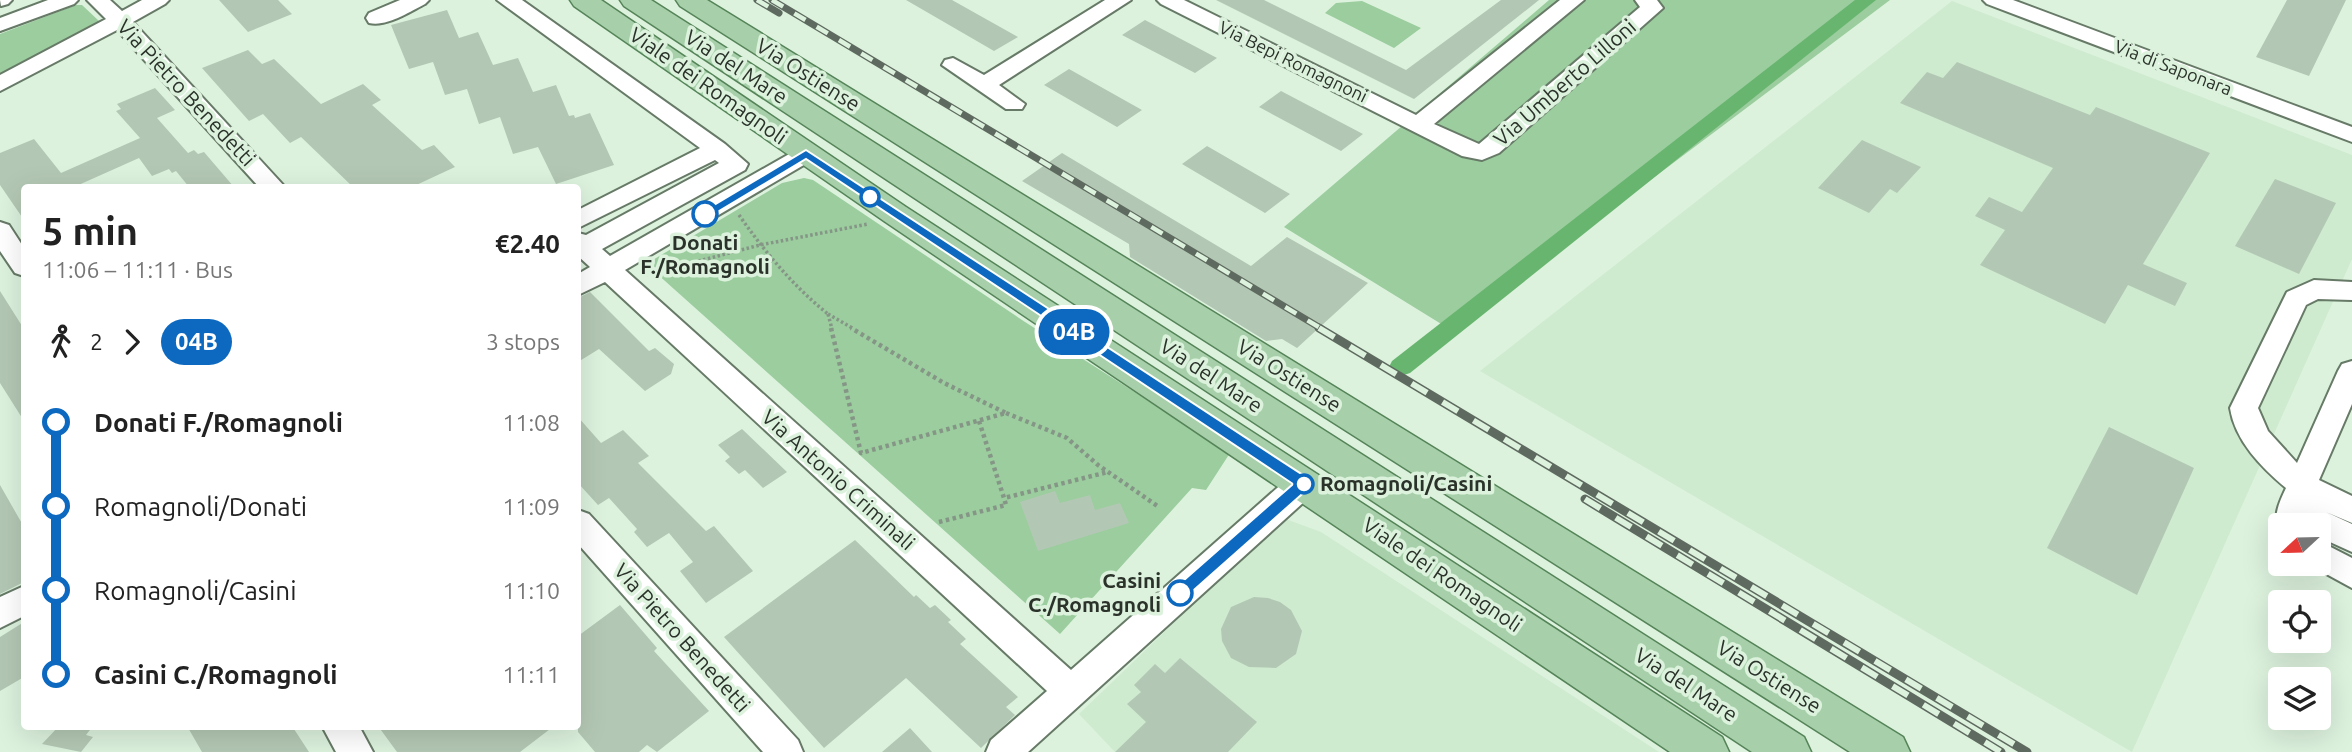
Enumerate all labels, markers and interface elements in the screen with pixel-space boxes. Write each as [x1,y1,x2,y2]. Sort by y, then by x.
street label: Via Pietro Benedetti [113,14,261,170]
street label: Via Umberto Lilloni [1488,14,1640,151]
street label: Via Bepi Romagnoni [1216,17,1371,106]
street label: Viale dei Romagnoli [625,22,792,149]
street label: Via del Mare [681,24,792,108]
street label: Via Ostiense [752,33,865,116]
street label: Via di Saponara [2112,35,2235,99]
unlabelled marker [860,187,880,207]
marker: Donati F./Romagnoli [692,201,718,227]
text: 5 min [42,210,138,252]
text: €2.40 [495,229,560,258]
place label: Donati F./Romagnoli [640,230,770,278]
text: 11:06 – 11:11 · Bus [42,257,233,282]
line badge: 04B [1034,309,1114,355]
text: 04B [1053,318,1095,345]
icon: walk [42,323,80,361]
icon: forward [113,323,151,361]
text: 04B [175,328,218,355]
text: 2 [90,329,103,354]
text: 3 stops [486,329,560,354]
street label: Via del Mare [1156,333,1267,417]
street label: Via Ostiense [1233,334,1346,417]
street label: Via Antonio Criminali [757,404,920,554]
text: Donati F./Romagnoli [94,408,343,437]
text: 11:08 [502,410,560,435]
place label: Romagnoli/Casini [1320,471,1492,495]
marker: Romagnoli/Casini [1294,474,1314,494]
text: Romagnoli/Donati [94,492,307,521]
text: 11:09 [502,494,560,519]
street label: Viale dei Romagnoli [1358,512,1527,636]
north arrow [2268,513,2331,576]
map controls [2268,513,2331,730]
street label: Via Pietro Benedetti [610,558,756,716]
place label: Casini C./Romagnoli [1028,568,1161,616]
text: Romagnoli/Casini [94,576,297,605]
text: 11:10 [502,578,560,603]
marker: Casini C./Romagnoli [1167,580,1193,606]
button: locate [2268,590,2331,653]
street label: Via Ostiense [1713,635,1826,718]
street label: Via del Mare [1631,642,1742,726]
text: Casini C./Romagnoli [94,660,338,689]
text: 11:11 [502,662,560,687]
button: layers [2268,667,2331,730]

